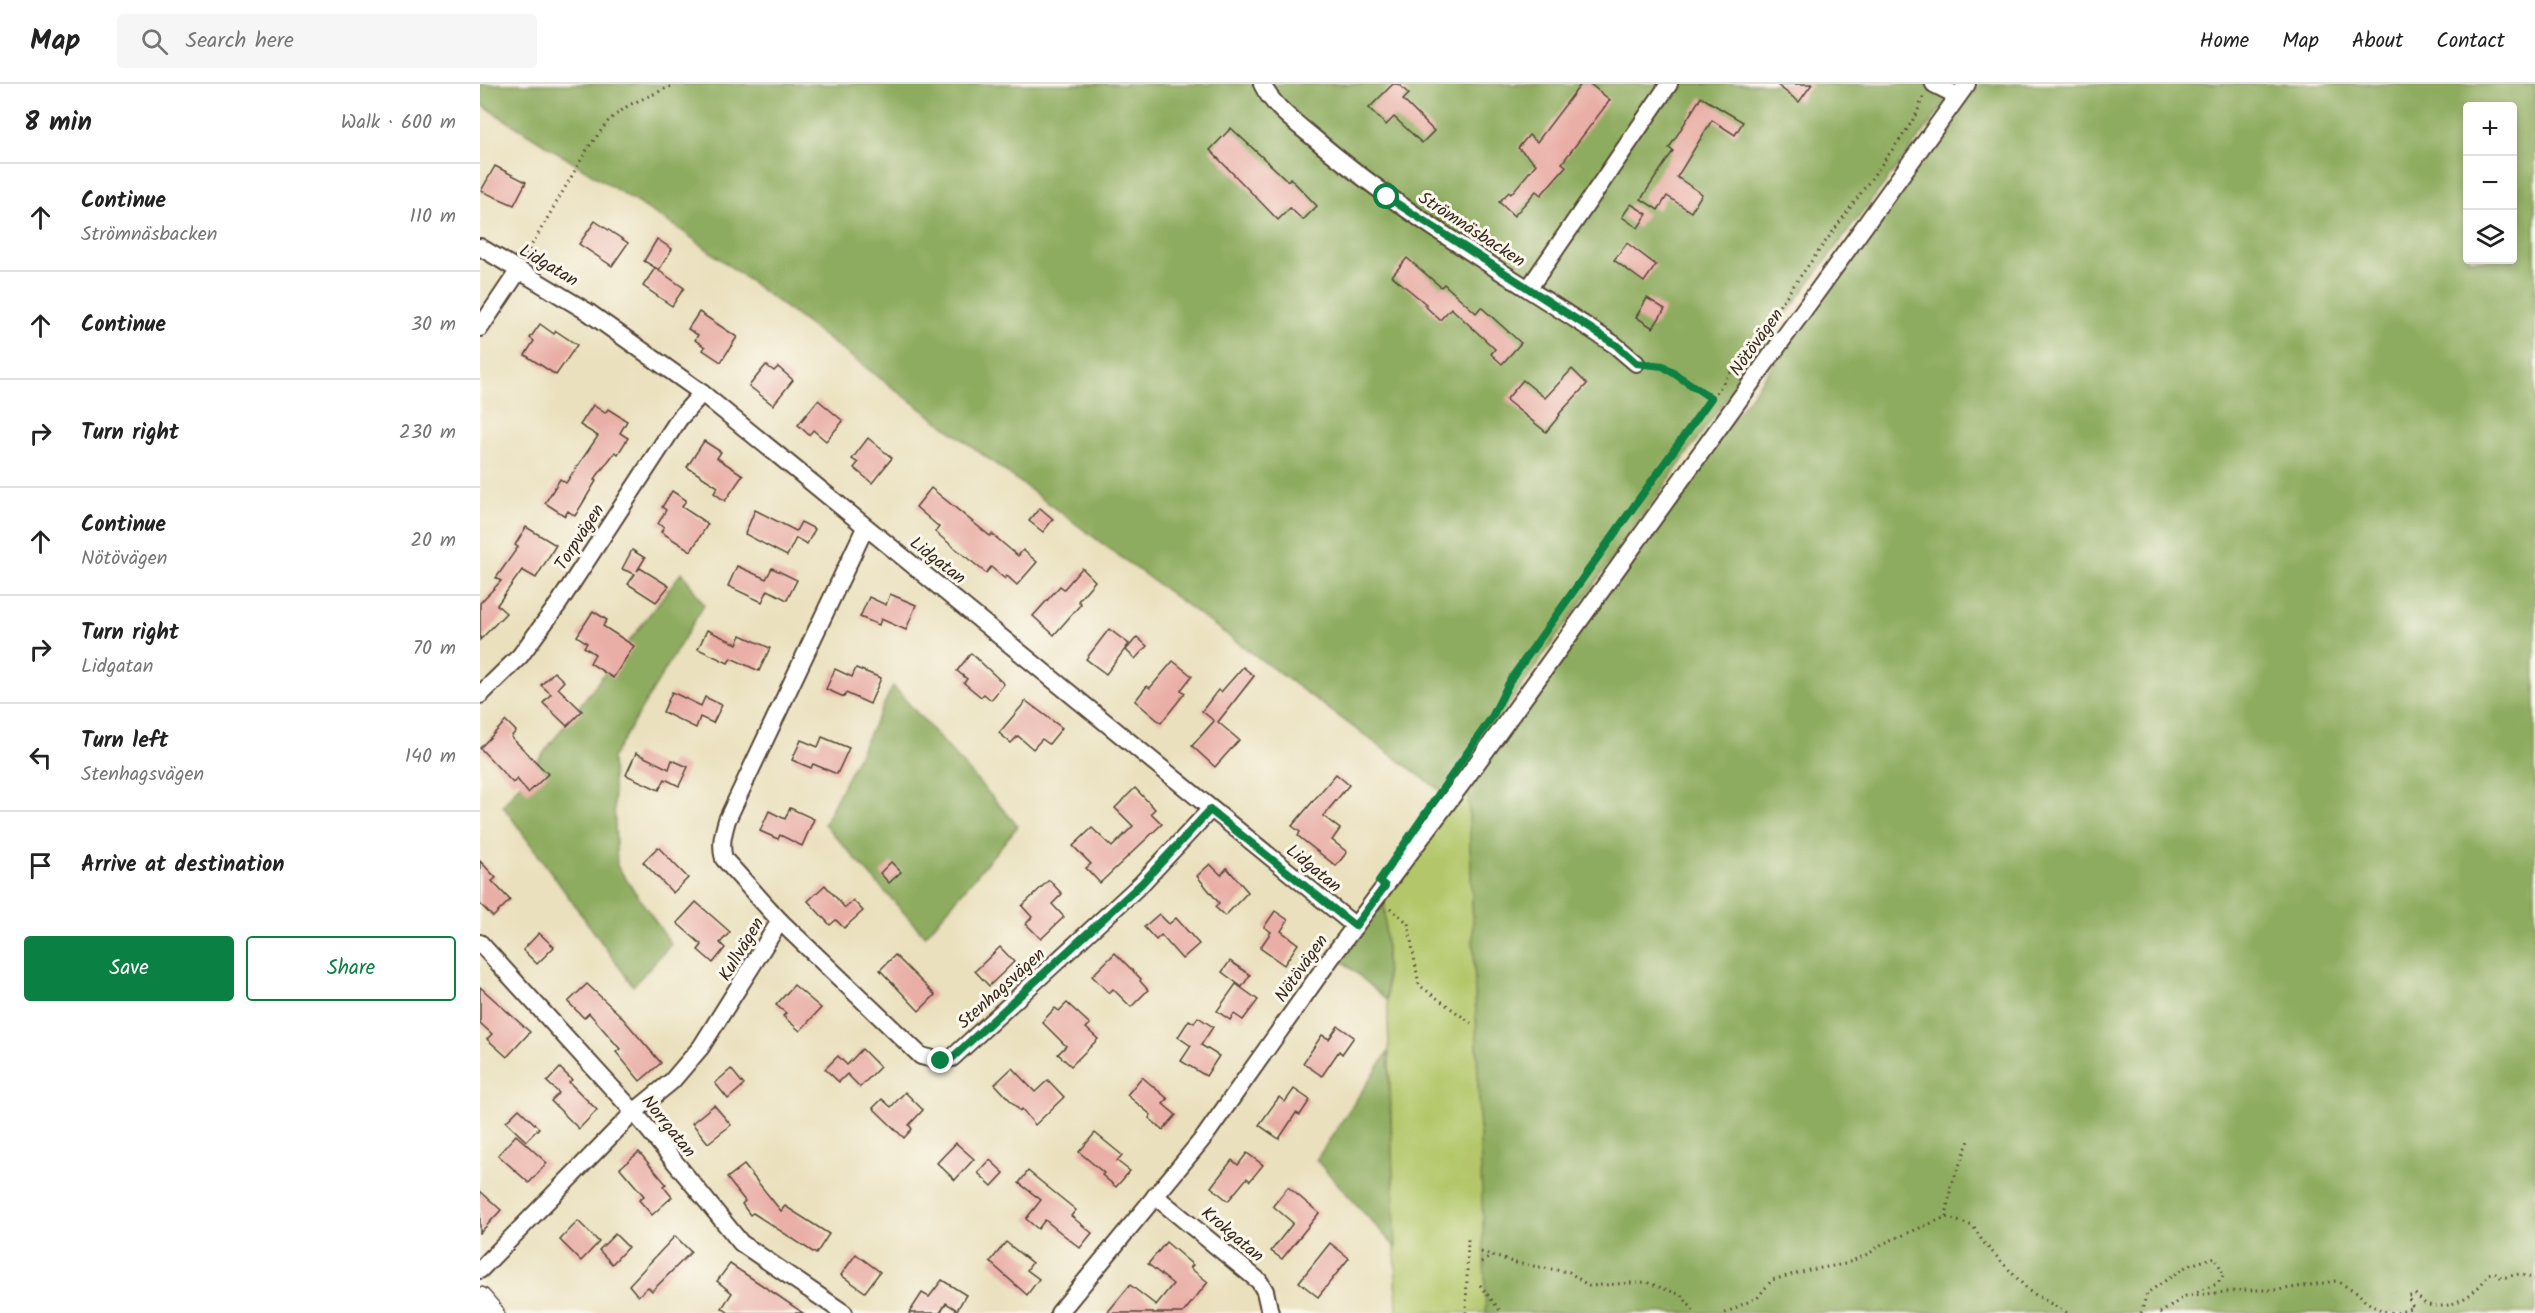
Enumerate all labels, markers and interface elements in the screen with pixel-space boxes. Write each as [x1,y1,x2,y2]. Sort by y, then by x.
search box [117,14,537,68]
text: Map [30,19,81,64]
text: Search here [186,24,294,59]
icon: search [138,25,171,58]
text: Home [2200,25,2249,58]
text: Map [2282,25,2319,58]
text: About [2352,25,2403,58]
text: Contact [2436,25,2505,58]
text: 8 min [24,102,92,144]
map controls [2463,102,2517,264]
button: + [2463,102,2517,156]
text: Walk · 600 m [341,107,456,139]
button: − [2463,156,2517,210]
route start [1373,183,1399,209]
text: Continue [81,184,166,219]
street label: Strömnäsbacken [1412,185,1531,276]
icon: ahead [24,201,57,234]
text: 110 m [410,201,456,233]
button: layers [2463,210,2517,264]
text: Strömnäsbacken [81,219,217,251]
street label: Lidgatan [513,237,584,295]
street label: Nötövägen [1723,303,1792,383]
text: Continue [81,308,166,343]
icon: ahead [24,309,57,342]
text: 30 m [411,309,456,341]
text: Turn right [81,416,179,451]
icon: right [24,417,57,450]
text: 230 m [399,417,456,449]
street label: Torpvägen [548,499,613,577]
text: Continue [81,508,166,543]
icon: ahead [24,525,57,558]
text: 20 m [410,525,456,557]
street label: Lidgatan [903,530,972,593]
text: Nötövägen [81,543,167,575]
text: Turn right [81,616,179,651]
icon: right [24,633,57,666]
text: 70 m [413,633,456,665]
text: Lidgatan [81,651,153,683]
text: Turn left [81,724,168,759]
icon: left [24,741,57,774]
text: 140 m [405,741,456,773]
text: Stenhagsvägen [81,759,204,791]
street label: Lidgatan [1279,837,1347,901]
text: Arrive at destination [81,848,284,883]
icon: arrive [24,849,57,882]
street label: Kullvägen [712,912,773,987]
street label: Nötövägen [1268,929,1336,1009]
button: Save [24,936,234,1001]
button: Share [246,936,456,1001]
street label: Stenhagsvägen [951,941,1053,1037]
route end [927,1047,953,1073]
street label: Norrgatan [633,1089,702,1165]
street label: Krokgatan [1194,1200,1270,1270]

